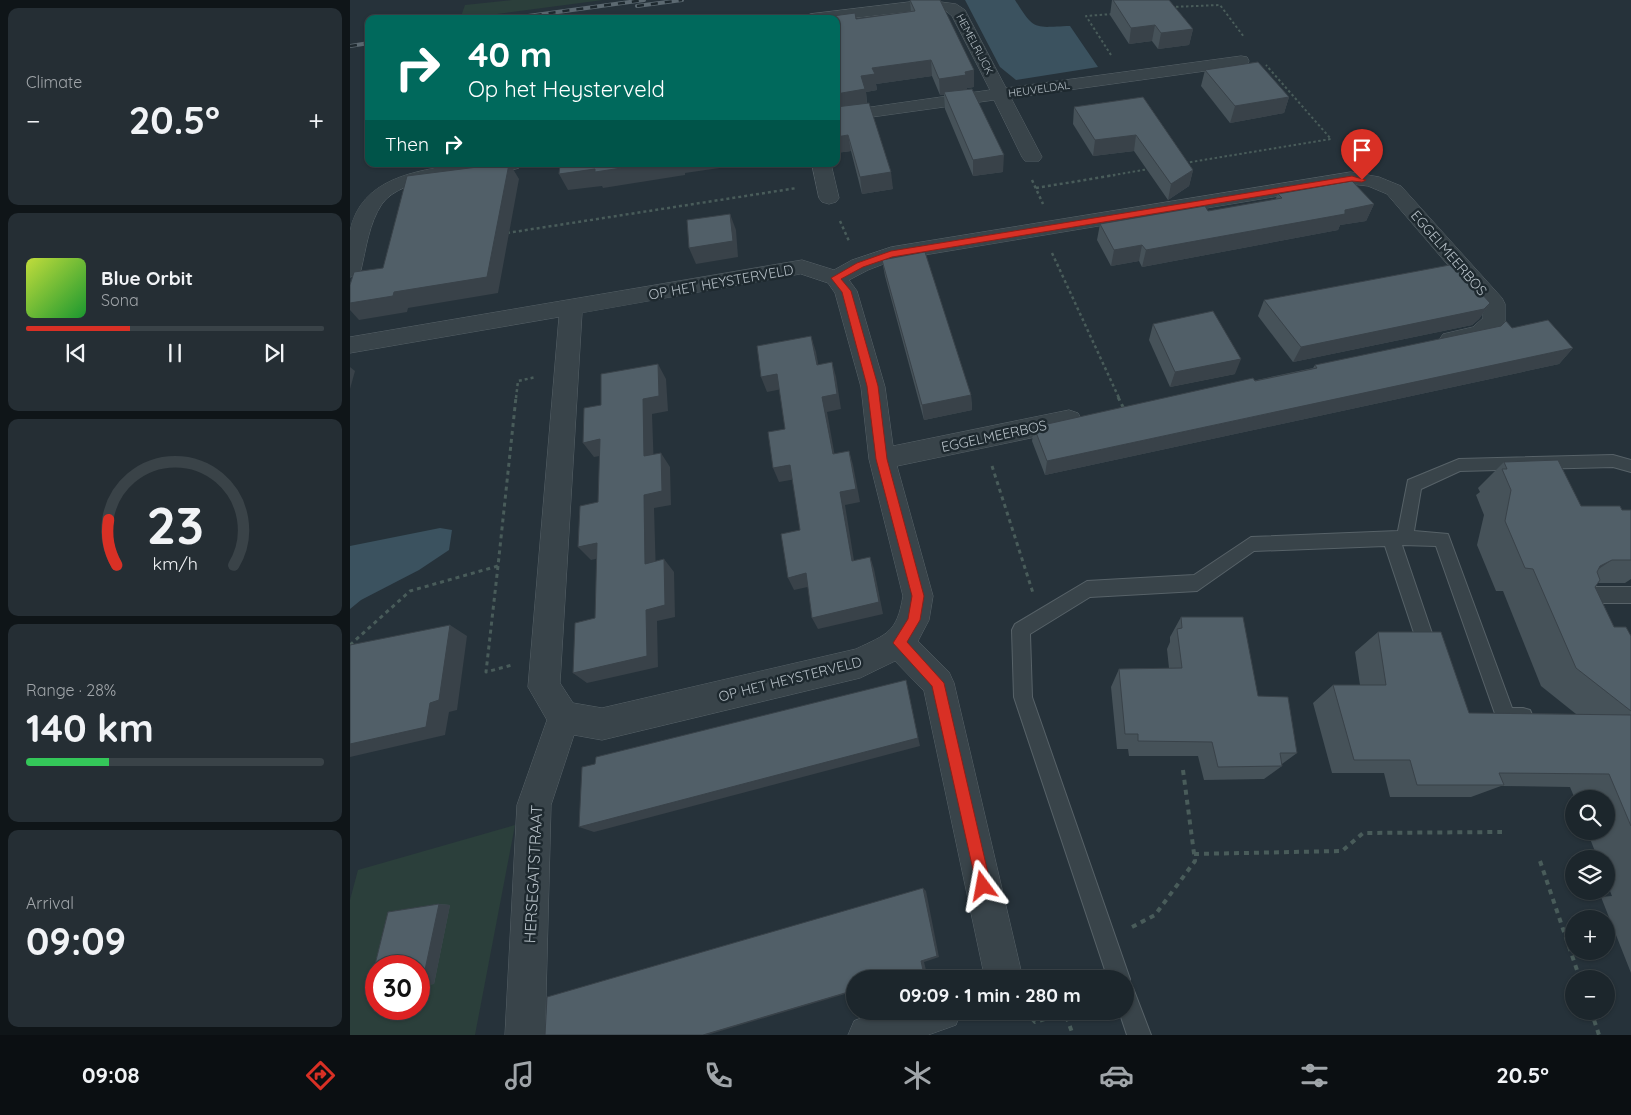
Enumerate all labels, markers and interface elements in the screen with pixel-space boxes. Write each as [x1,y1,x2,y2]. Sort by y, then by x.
street label: HEMELRIJCK [953,11,997,77]
text: 40 m [468,32,552,76]
icon: right [385,35,450,100]
text: Climate [26,72,82,92]
text: Op het Heysterveld [468,75,665,103]
street label: HEUVELDAL [1007,78,1071,100]
text: 20.5° [129,96,220,144]
text: − [26,103,41,138]
text: + [308,103,324,138]
pin [1341,129,1383,180]
icon: right [439,130,467,158]
text: Then [385,132,429,156]
icon: arrive [1348,136,1376,164]
street label: EGGELMEERBOS [1407,207,1491,300]
street label: OP HET HEYSTERVELD [647,260,795,304]
text: Blue Orbit [101,266,193,290]
text: Sona [101,290,139,310]
icon: previous [62,339,90,367]
icon: pause [161,339,189,367]
icon: next [260,339,288,367]
street label: EGGELMEERBOS [940,416,1049,456]
text: 23 [146,492,204,557]
text: km/h [152,552,198,574]
street label: OP HET HEYSTERVELD [717,652,863,706]
text: Range · 28% [26,680,116,700]
text: 140 km [26,704,154,752]
map controls [1565,790,1615,1020]
button: search [1565,790,1615,840]
street label: HERSEGATSTRAAT [519,804,547,944]
button: layers [1565,850,1615,900]
position arrow [956,859,1008,911]
text: Arrival [26,893,74,913]
button: + [1565,910,1615,960]
text: 09:09 [26,917,126,965]
speed limit sign: 30 [365,955,430,1020]
button: − [1565,970,1615,1020]
text: 09:09 · 1 min · 280 m [899,983,1081,1007]
icon: directions [303,1058,338,1093]
icon: music [502,1058,537,1093]
icon: phone [701,1058,736,1093]
icon: climate [900,1058,935,1093]
icon: car [1099,1058,1134,1093]
icon: filters [1297,1058,1332,1093]
text: 09:08 [82,1061,139,1089]
text: 20.5° [1496,1061,1549,1089]

